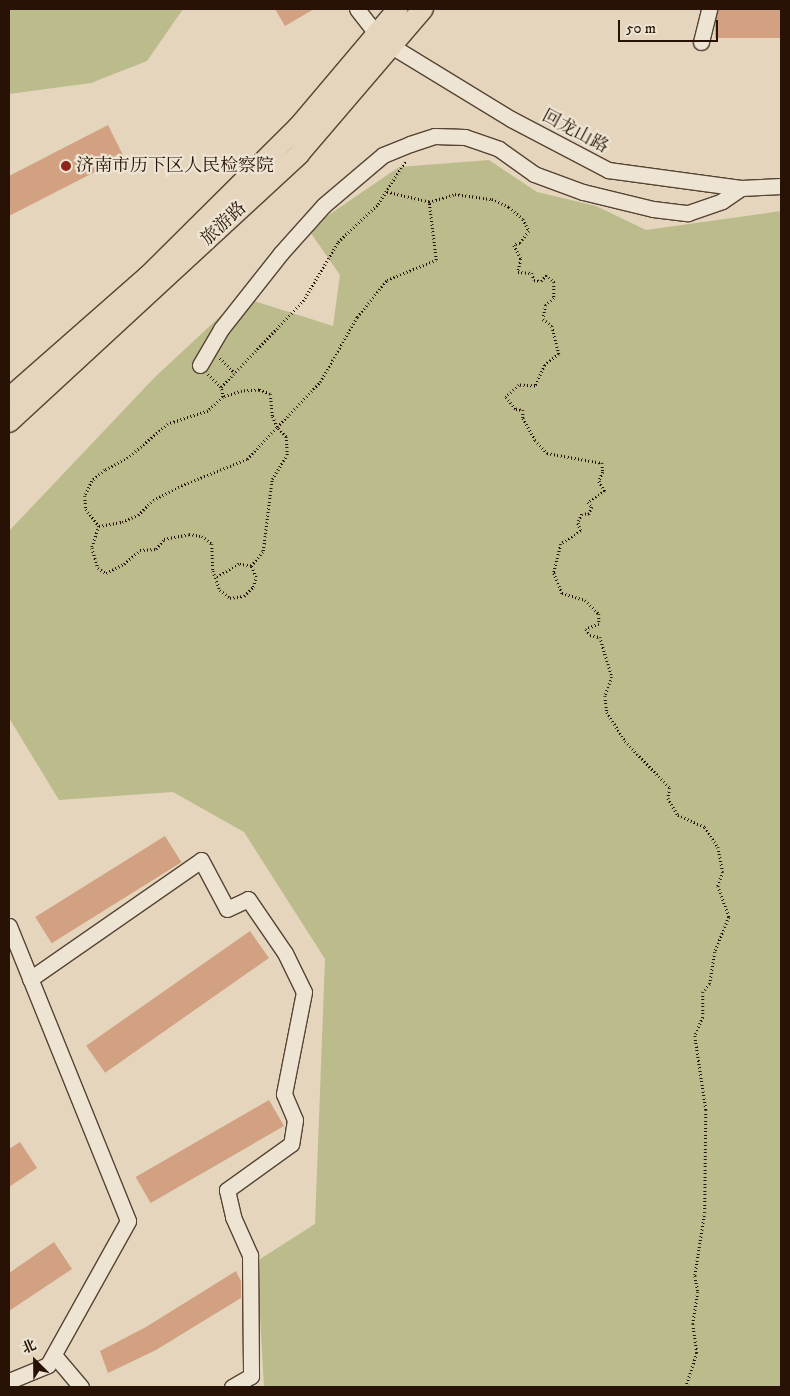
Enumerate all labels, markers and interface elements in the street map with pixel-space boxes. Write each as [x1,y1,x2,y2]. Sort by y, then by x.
scale bar [620,10,720,42]
text: 50 m [626,19,656,38]
street label: 回龙山路 [538,106,612,158]
place label: 济南市历下区人民检察院 [76,155,274,177]
marker: 济南市历下区人民检察院 [60,160,72,172]
street label: 旅游路 [197,198,251,250]
north arrow [10,1336,60,1386]
text: 北 [19,1336,39,1358]

